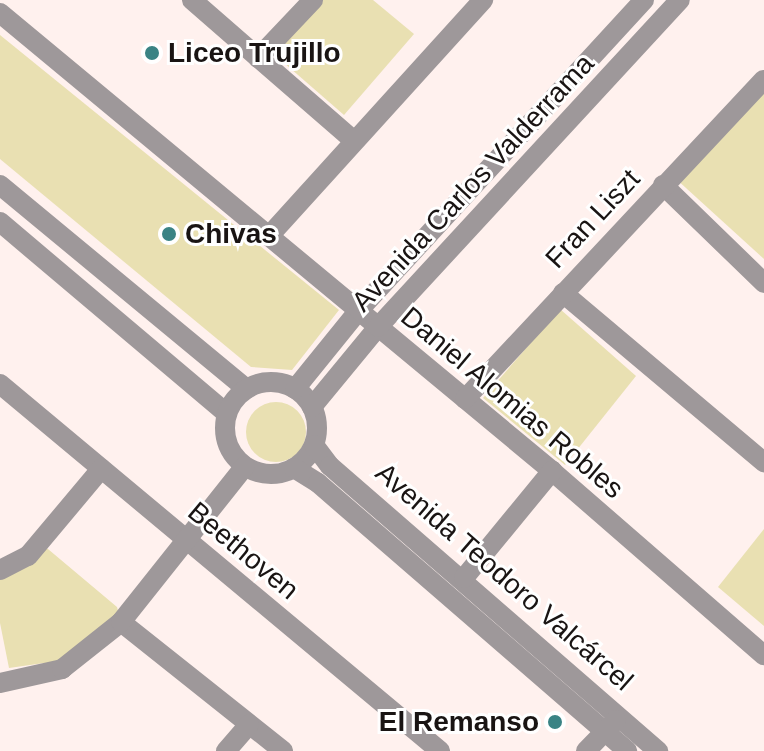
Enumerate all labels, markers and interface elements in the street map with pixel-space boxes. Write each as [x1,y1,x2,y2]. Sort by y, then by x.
place label: Liceo Trujillo [168,36,341,70]
marker: Liceo Trujillo [143,44,161,62]
street label: Avenida Carlos Valderrama [345,47,601,319]
street label: Fran Liszt [539,163,647,275]
place label: Chivas [185,217,277,251]
marker: Chivas [160,225,178,243]
street label: Daniel Alomias Robles [393,300,631,506]
street label: Avenida Teodoro Valcárcel [368,456,640,698]
street label: Beethoven [181,495,305,607]
place label: El Remanso [379,705,539,739]
marker: El Remanso [546,713,564,731]

